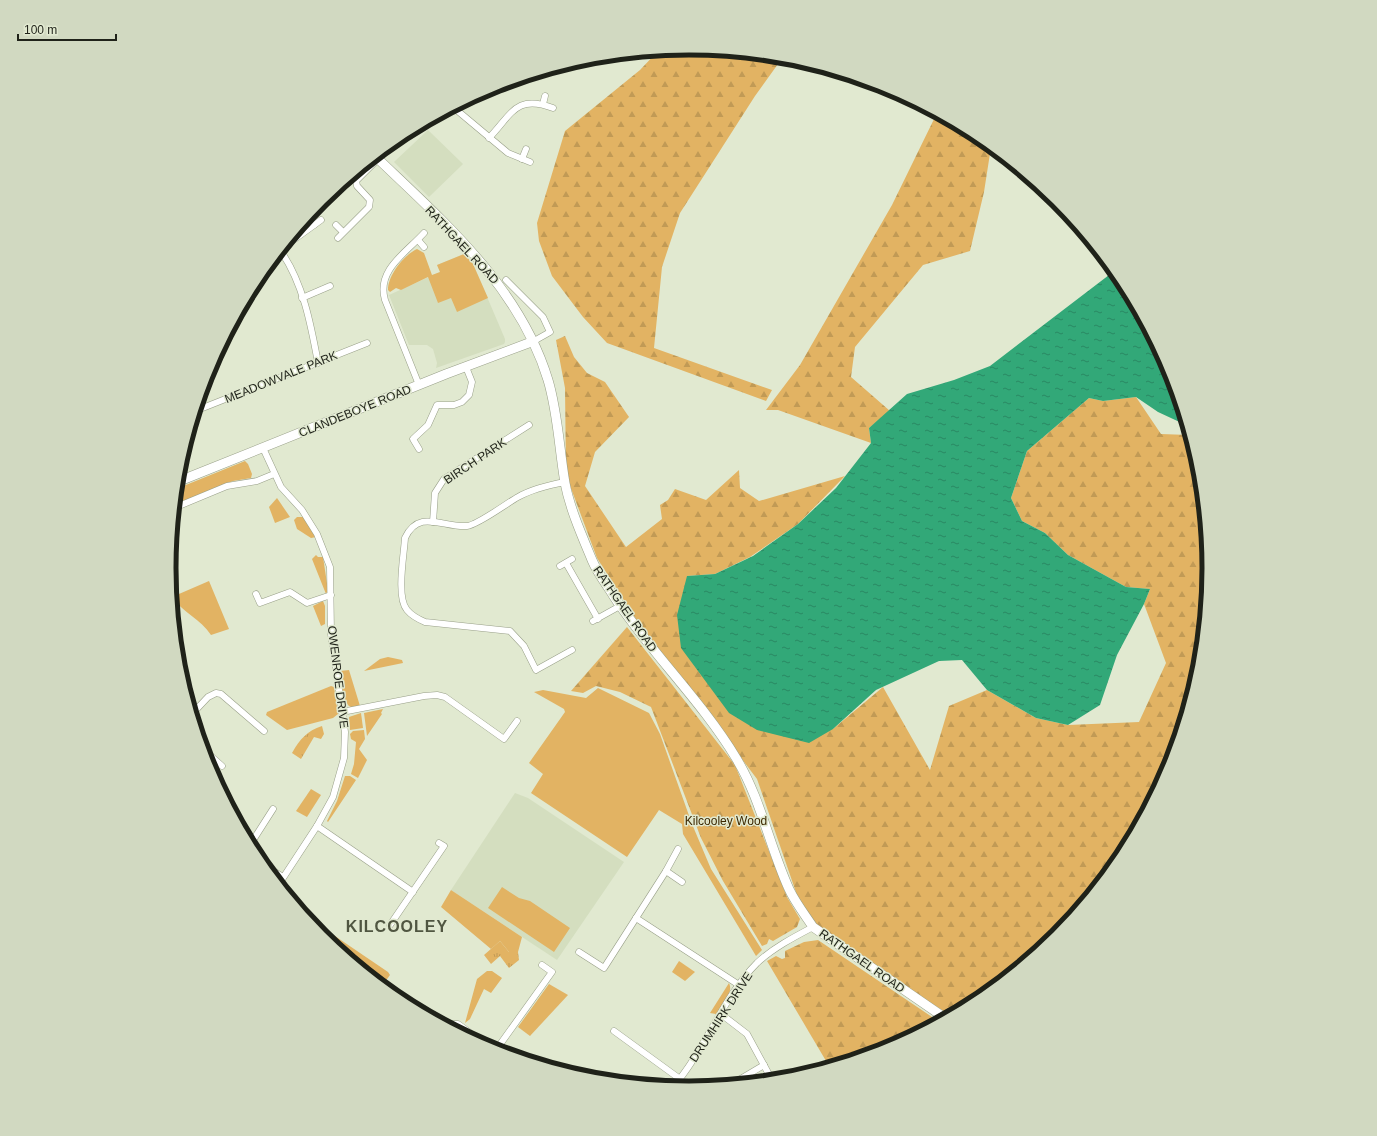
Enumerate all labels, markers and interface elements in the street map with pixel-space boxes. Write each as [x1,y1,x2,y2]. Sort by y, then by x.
scale bar [18,16,116,42]
text: 100 m [24,23,57,37]
street label: RATHGAEL ROAD [422,203,502,287]
street label: MEADOWVALE PARK [223,348,339,406]
street label: CLANDEBOYE ROAD [297,382,414,440]
street label: BIRCH PARK [441,435,509,487]
street label: RATHGAEL ROAD [590,563,660,655]
street label: OWENROE DRIVE [325,625,351,729]
park label: Kilcooley Wood [685,814,767,828]
district label: KILCOOLEY [346,918,448,935]
street label: RATHGAEL ROAD [816,926,908,996]
street label: DRUMHIRK DRIVE [687,969,755,1065]

